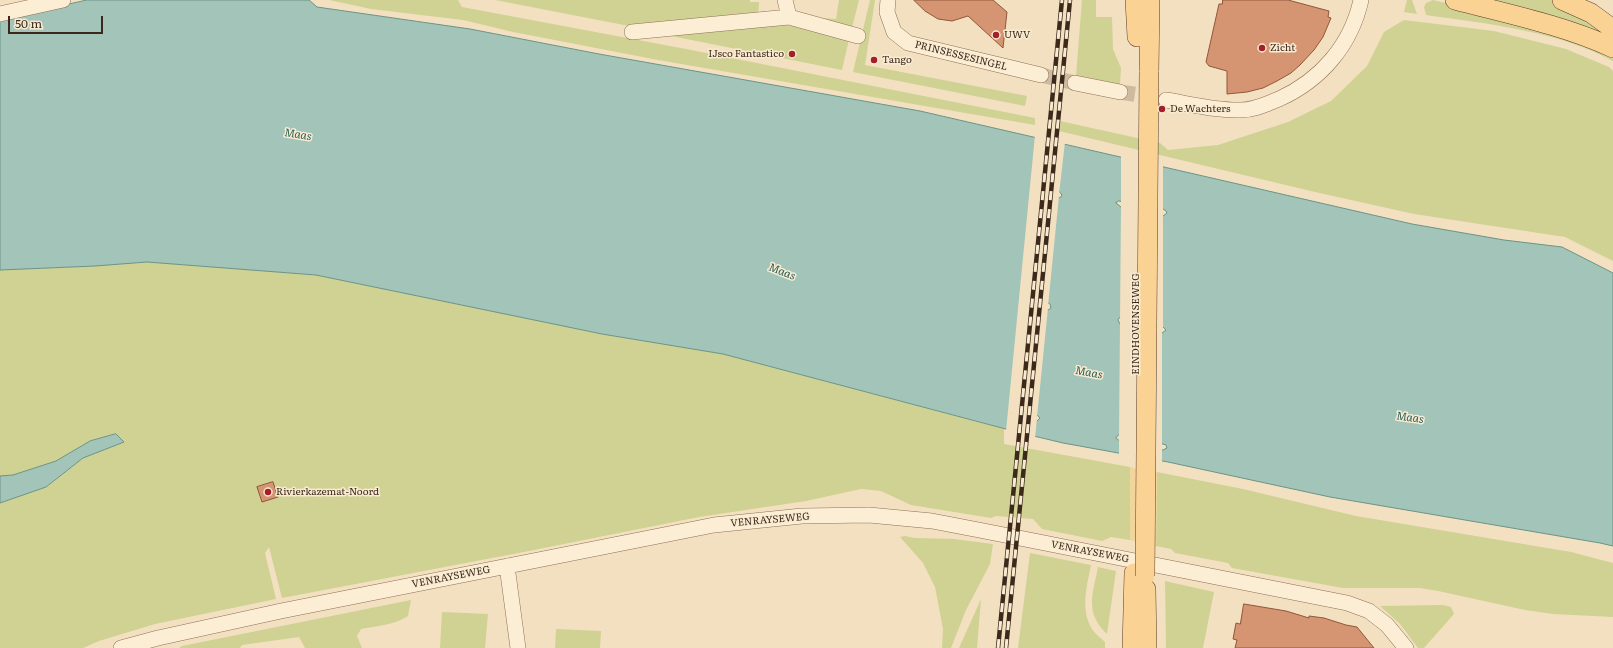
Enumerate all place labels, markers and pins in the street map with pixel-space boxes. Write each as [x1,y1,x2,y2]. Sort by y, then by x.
place label: UWV [1004,29,1030,41]
marker: UWV [991,30,1001,40]
place label: Zicht [1270,42,1295,54]
marker: Zicht [1257,43,1267,53]
place label: IJsco Fantastico [708,48,784,60]
marker: IJsco Fantastico [787,49,797,59]
place label: Tango [882,54,912,66]
marker: Tango [869,55,879,65]
place label: De Wachters [1170,103,1231,115]
marker: De Wachters [1157,104,1167,114]
place label: Rivierkazemat-Noord [276,486,379,498]
marker: Rivierkazemat-Noord [263,487,273,497]

